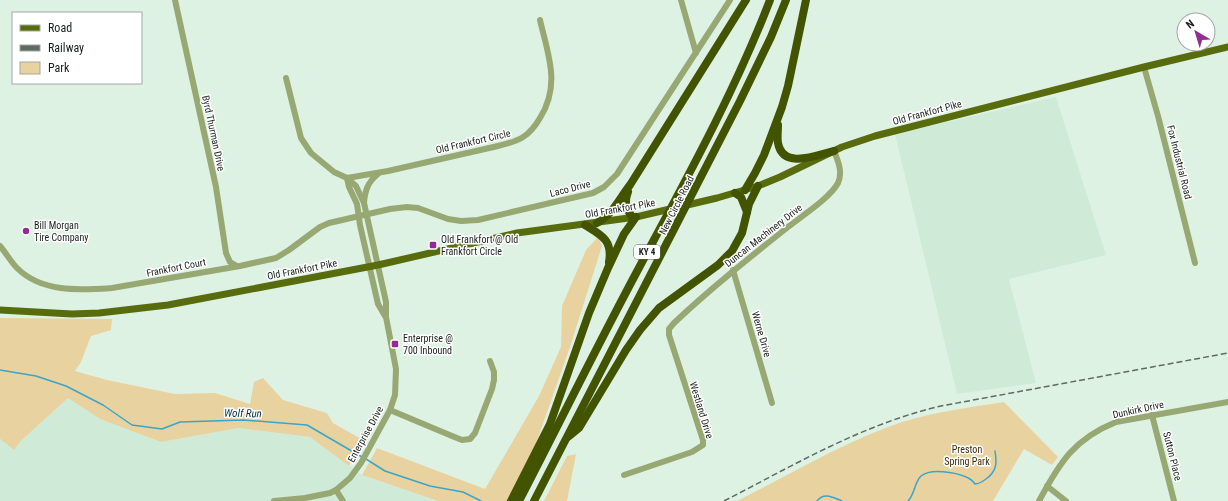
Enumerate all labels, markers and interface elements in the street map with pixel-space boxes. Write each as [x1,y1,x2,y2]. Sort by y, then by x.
legend [12,12,142,84]
north arrow [1176,12,1216,52]
text: N [1183,17,1197,32]
text: Road [48,21,72,35]
text: Railway [48,41,84,55]
text: Park [48,61,70,75]
street label: Byrd Thurman Drive [200,94,227,172]
street label: Old Frankfort Pike [891,98,963,127]
street label: Fox Industrial Road [1165,124,1194,200]
street label: Old Frankfort Circle [435,127,512,155]
street label: New Circle Road [657,174,696,236]
street label: Laco Drive [549,178,592,199]
street label: Old Frankfort Pike [584,197,656,220]
street label: Duncan Machinery Drive [722,202,804,269]
place label: Bill Morgan Tire Company [34,220,88,243]
marker: Bill Morgan Tire Company [21,226,31,236]
place label: Old Frankfort @ Old Frankfort Circle [441,234,518,257]
marker: Old Frankfort @ Old Frankfort Circle [428,240,438,250]
road number: KY 4 [634,245,660,259]
street label: Frankfort Court [146,256,207,279]
street label: Old Frankfort Pike [266,257,338,282]
street label: Werne Drive [750,310,773,359]
place label: Enterprise @ 700 Inbound [403,333,453,356]
marker: Enterprise @ 700 Inbound [390,339,400,349]
street label: Westland Drive [688,380,715,440]
street label: Dunkirk Drive [1112,399,1165,420]
street label: Enterprise Drive [346,404,385,464]
water label: Wolf Run [224,407,262,420]
street label: Sutton Place [1161,431,1184,482]
park label: Preston Spring Park [944,444,990,467]

